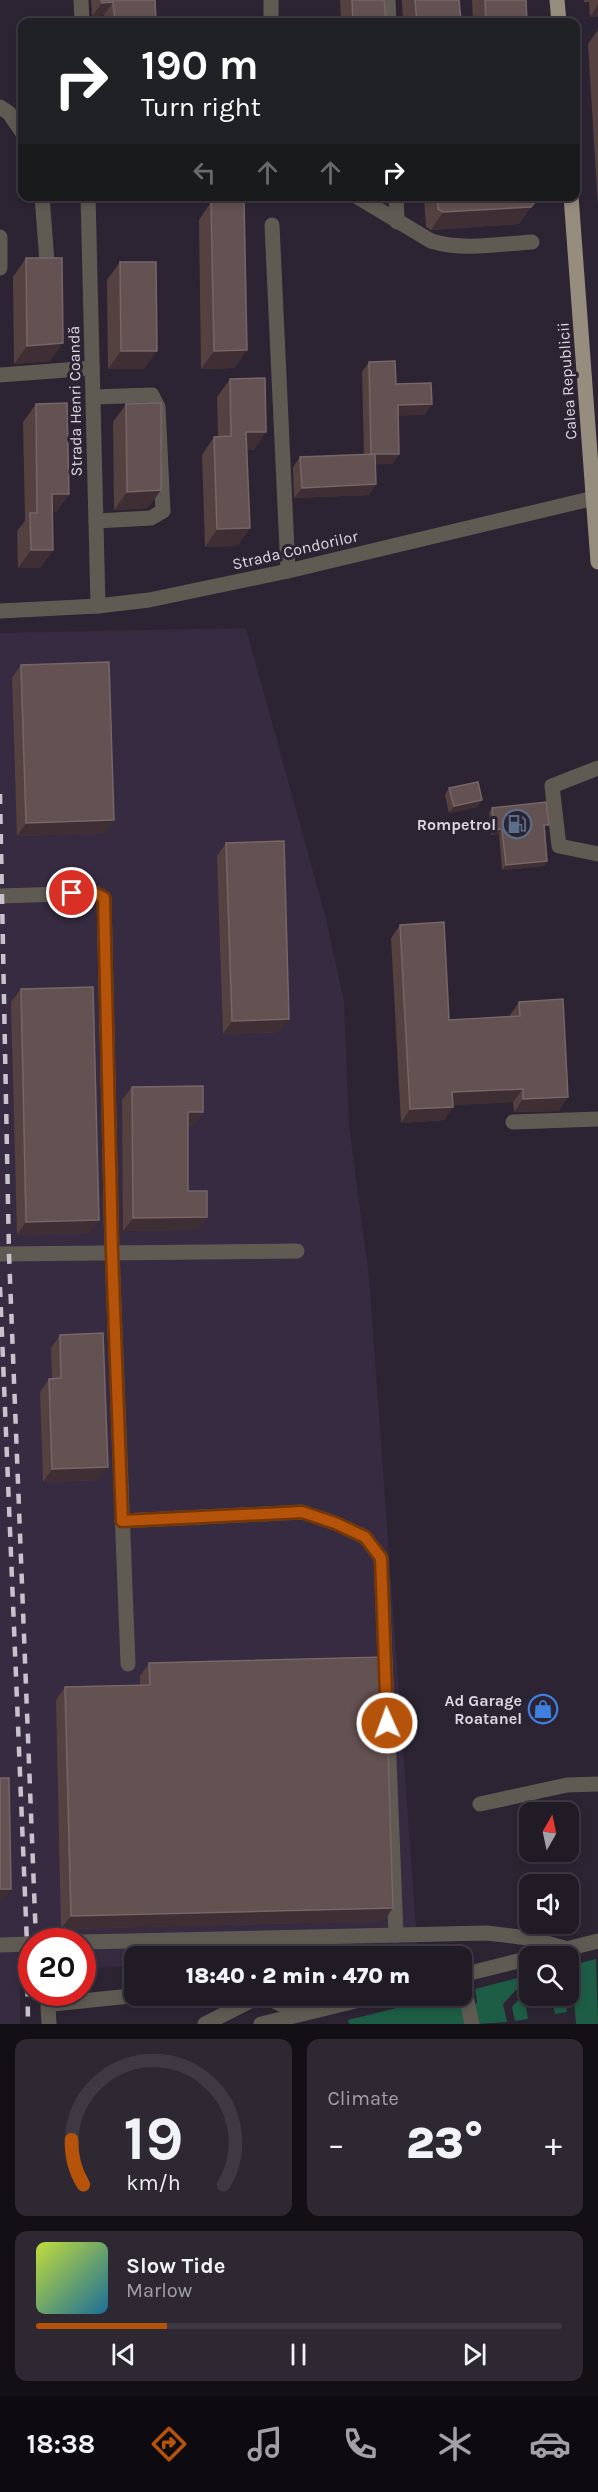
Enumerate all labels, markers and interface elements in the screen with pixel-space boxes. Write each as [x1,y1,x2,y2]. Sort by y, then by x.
text: 190 m [141,40,259,90]
icon: right [42,42,120,120]
text: Turn right [141,91,261,123]
icon: left [188,156,221,189]
icon: ahead [251,156,284,189]
icon: ahead [314,156,347,189]
icon: right [377,156,410,189]
street label: Calea Republicii [553,322,581,440]
street label: Strada Henri Coandă [64,326,86,476]
street label: Strada Condorilor [230,526,360,574]
fuel station icon: Rompetrol [501,808,533,840]
place label: Rompetrol [417,815,496,834]
pin [46,867,97,918]
icon: arrive [55,876,88,909]
position arrow [355,1691,419,1755]
place label: Ad Garage Roatanel [444,1691,522,1728]
shop icon: Ad Garage Roatanel [527,1693,559,1725]
north arrow [519,1802,579,1862]
map controls [519,1802,579,2006]
button: sound [519,1874,579,1934]
speed limit sign: 20 [18,1928,96,2006]
button: search [519,1946,579,2006]
text: 18:40 · 2 min · 470 m [186,1963,410,1989]
text: Climate [328,2087,399,2110]
text: 19 [123,2102,183,2175]
text: 23° [406,2117,484,2169]
text: − [328,2125,345,2163]
text: + [545,2125,562,2163]
text: km/h [126,2170,180,2195]
text: Slow Tide [126,2253,226,2279]
text: Marlow [126,2279,192,2302]
icon: previous [107,2338,140,2371]
icon: pause [282,2338,315,2371]
icon: next [458,2338,491,2371]
icon: directions [148,2423,190,2465]
icon: music [244,2423,286,2465]
icon: phone [339,2423,381,2465]
icon: climate [434,2423,476,2465]
icon: car [529,2423,571,2465]
text: 18:38 [27,2428,95,2460]

